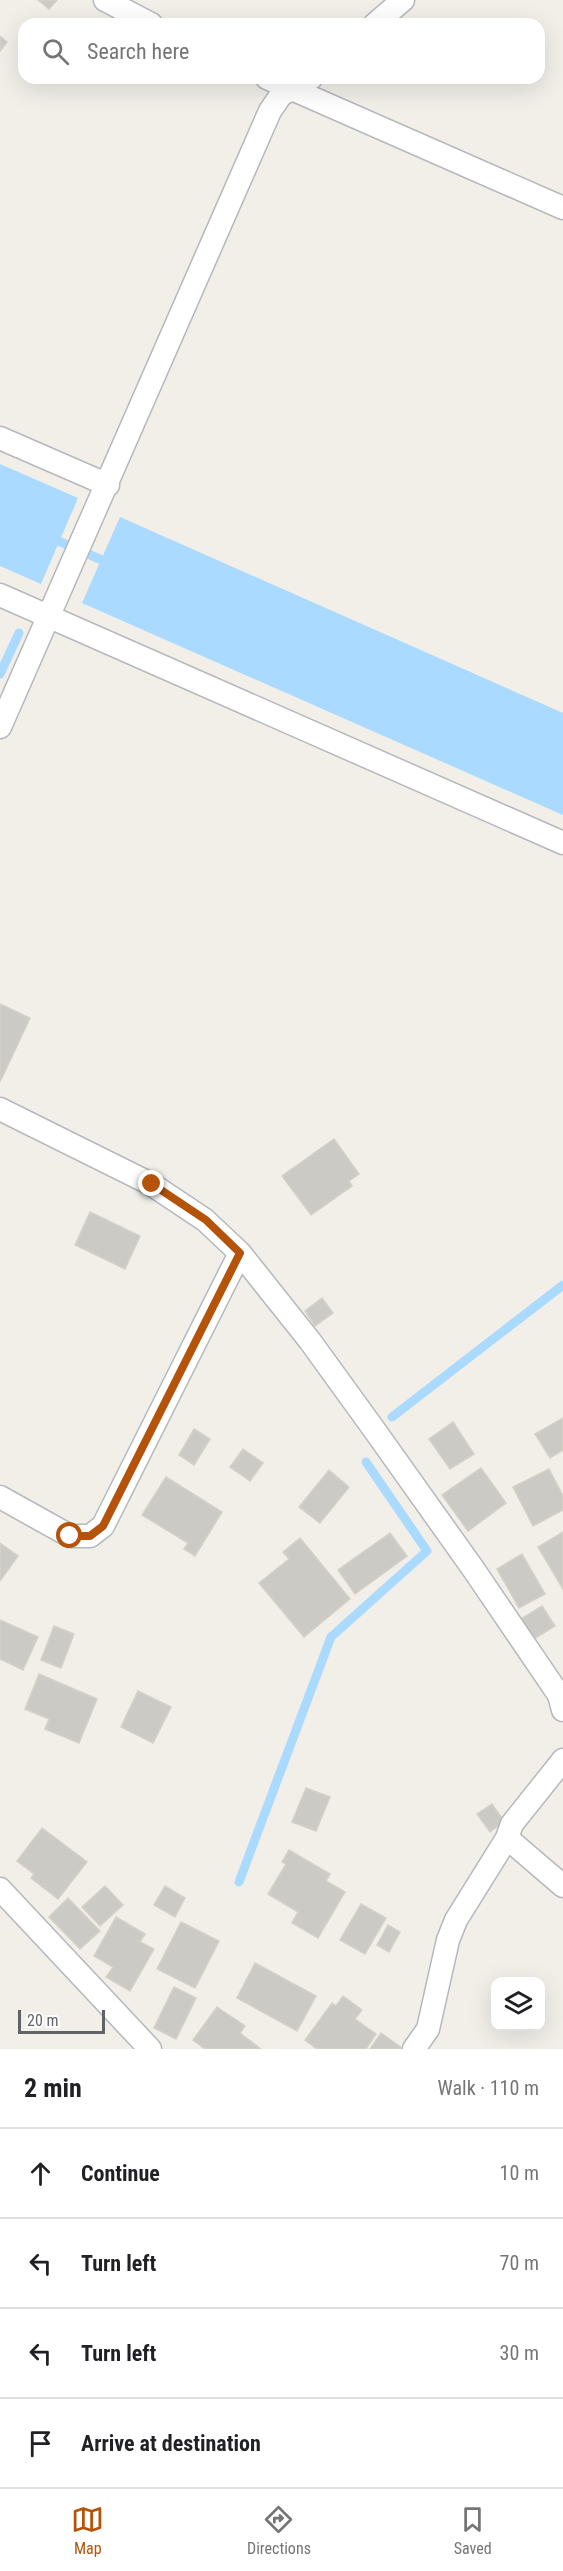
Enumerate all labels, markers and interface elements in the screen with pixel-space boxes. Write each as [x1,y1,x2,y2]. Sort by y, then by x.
search box [18,18,545,84]
icon: search [39,35,72,68]
text: Search here [87,39,189,64]
route end [138,1170,164,1196]
route start [56,1522,82,1548]
map controls [491,1977,545,2031]
button: layers [491,1977,545,2031]
scale bar [18,2007,105,2034]
text: 20 m [27,2011,59,2030]
text: 2 min [24,2073,82,2103]
text: Walk · 110 m [438,2076,539,2100]
icon: ahead [24,2157,57,2190]
text: Continue [81,2161,160,2186]
text: 10 m [500,2161,539,2185]
icon: left [24,2247,57,2280]
text: Turn left [81,2251,156,2276]
text: 70 m [500,2251,539,2275]
icon: left [24,2337,57,2370]
text: Turn left [81,2341,156,2366]
text: 30 m [500,2341,539,2365]
icon: arrive [24,2427,57,2460]
text: Arrive at destination [81,2431,261,2456]
tab: Map [71,2503,104,2558]
tab: Directions [247,2503,311,2558]
tab: Saved [454,2503,492,2558]

